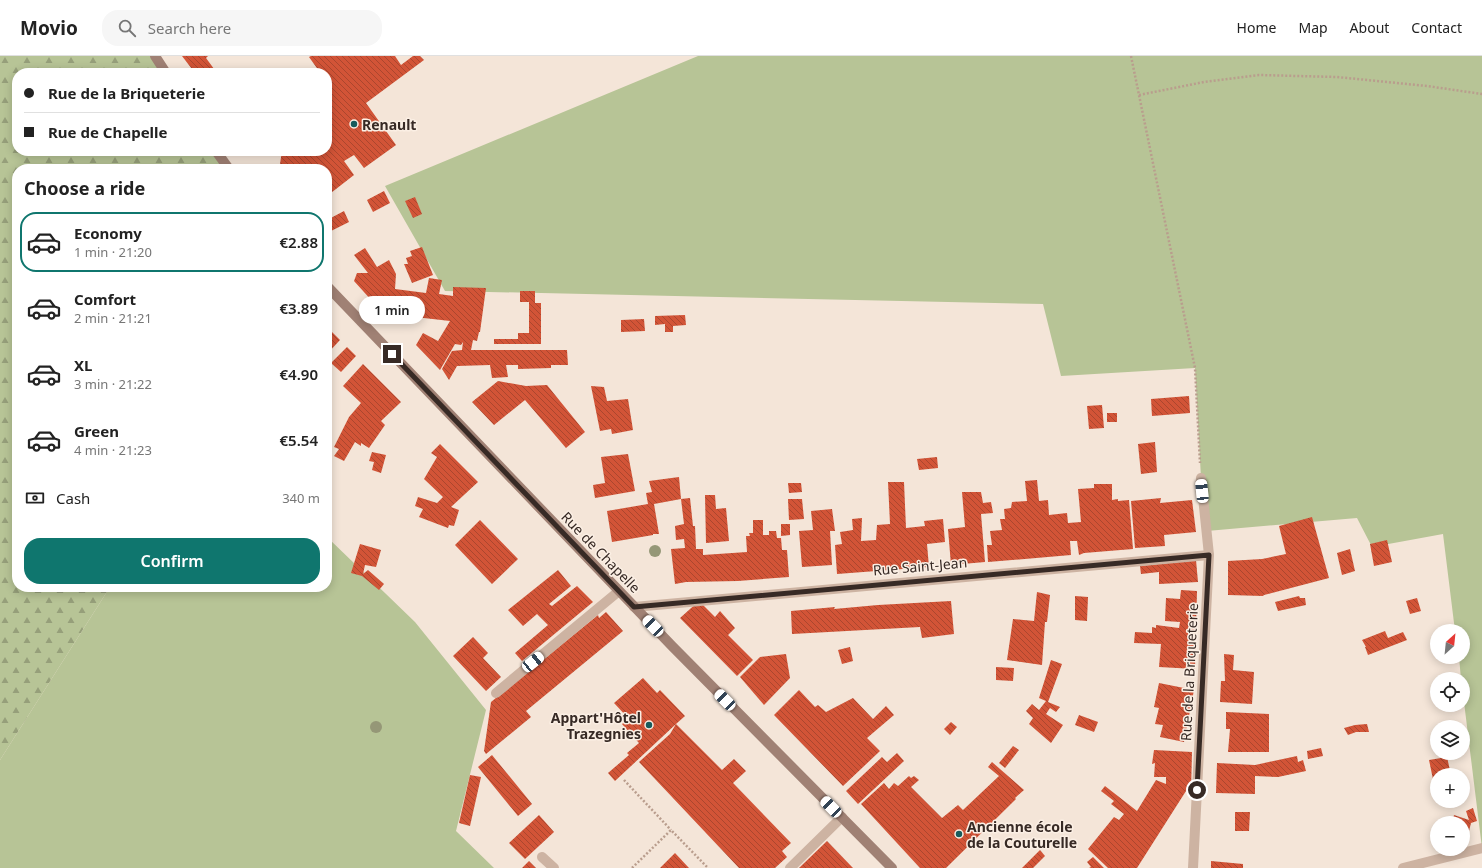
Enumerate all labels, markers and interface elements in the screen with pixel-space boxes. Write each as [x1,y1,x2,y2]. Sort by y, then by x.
search box [102,10,382,46]
text: Movio [20,15,78,41]
icon: search [116,17,138,39]
text: Search here [148,18,231,38]
text: Home [1237,18,1276,37]
text: Map [1298,18,1328,37]
text: About [1350,18,1389,37]
text: Contact [1411,18,1462,37]
text: Rue de la Briqueterie [48,83,205,103]
place label: Renault [362,115,416,134]
marker: Renault [349,119,359,129]
text: Rue de Chapelle [48,122,167,142]
text: Choose a ride [24,176,145,200]
text: Economy [74,223,142,243]
icon: car [26,224,62,260]
text: €2.88 [280,232,318,252]
text: 1 min · 21:20 [74,243,152,261]
text: Comfort [74,289,136,309]
icon: car [26,290,62,326]
callout: 1 min [359,296,425,324]
text: €3.89 [280,298,318,318]
text: 1 min [374,301,410,319]
text: 2 min · 21:21 [74,309,152,327]
route end [383,345,401,363]
text: XL [74,355,92,375]
icon: car [26,356,62,392]
text: €4.90 [280,364,318,384]
text: 3 min · 21:22 [74,375,152,393]
text: Green [74,421,119,441]
icon: car [26,422,62,458]
text: €5.54 [280,430,318,450]
text: 4 min · 21:23 [74,441,152,459]
car [1195,478,1209,504]
icon: cash [24,487,46,509]
text: Cash [56,488,90,508]
text: 340 m [282,489,320,507]
street label: Rue de Chapelle [557,507,645,597]
button: Confirm [24,538,320,584]
street label: Rue Saint-Jean [872,552,968,580]
street label: Rue de la Briqueterie [1176,602,1202,741]
car [640,613,666,639]
north arrow [1430,624,1470,664]
map controls [1430,624,1470,856]
car [520,650,546,674]
button: locate [1430,672,1470,712]
car [712,687,738,713]
place label: Appart'Hôtel Trazegnies [551,708,641,743]
marker: Appart'Hôtel Trazegnies [644,720,654,730]
button: layers [1430,720,1470,760]
button: + [1430,768,1470,808]
route start [1188,781,1206,799]
car [818,794,844,820]
button: − [1430,816,1470,856]
place label: Ancienne école de la Couturelle [967,817,1077,852]
marker: Ancienne école de la Couturelle [954,829,964,839]

